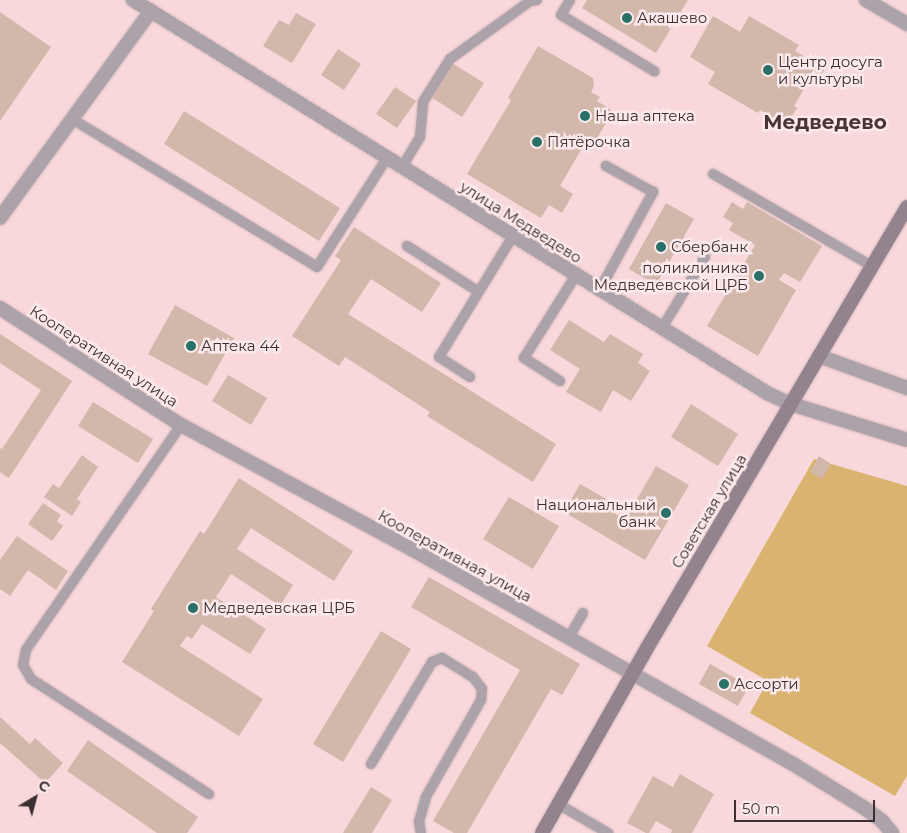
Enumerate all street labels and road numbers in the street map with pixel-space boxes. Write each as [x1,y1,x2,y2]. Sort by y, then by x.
street label: улица Медведево [457,177,585,267]
street label: Кооперативная улица [27,301,181,411]
street label: Советская улица [668,451,750,571]
street label: Кооперативная улица [375,506,535,606]

